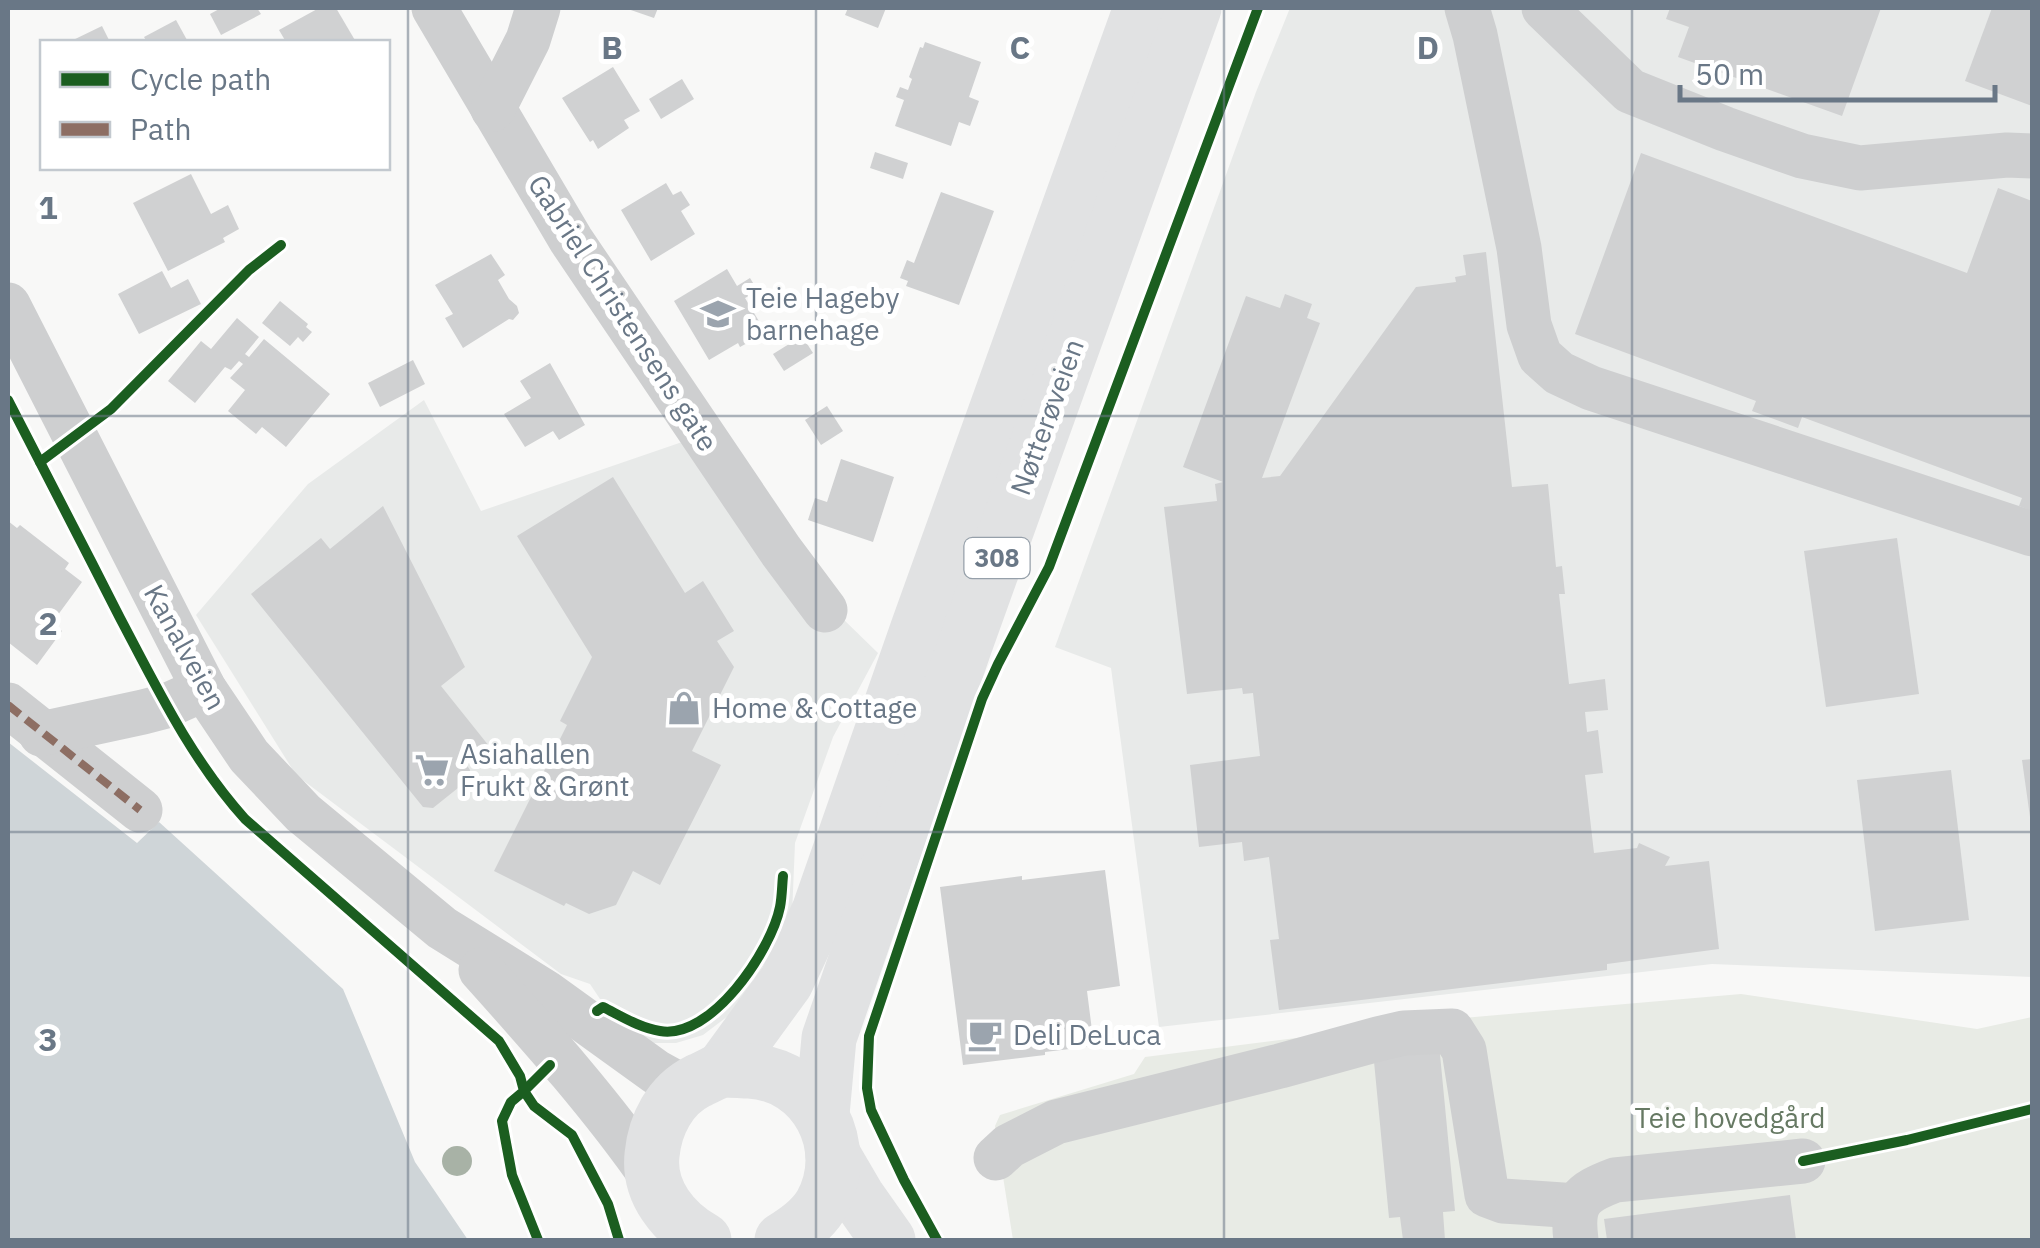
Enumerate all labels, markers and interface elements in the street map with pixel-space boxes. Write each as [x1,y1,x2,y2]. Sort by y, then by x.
text: B [601,26,623,68]
text: C [1010,26,1030,68]
text: D [1417,26,1439,68]
legend [40,40,390,170]
scale bar [1680,40,1995,102]
text: 50 m [1695,54,1764,93]
text: Cycle path [130,59,271,98]
text: Path [130,109,191,148]
street label: Gabriel Christensens gate [520,167,727,458]
text: 1 [38,186,58,228]
place label: Teie Hageby barnehage [746,279,899,348]
school or university icon: Teie Hageby barnehage [699,295,737,333]
street label: Nøtterøveien [1001,334,1092,500]
road number: 308 [964,538,1030,578]
street label: Kanalveien [136,578,235,716]
text: 2 [38,602,58,644]
shop icon: Home & Cottage [665,689,703,727]
place label: Home & Cottage [712,689,917,726]
place label: Asiahallen Frukt & Grønt [460,735,629,804]
supermarket icon: Asiahallen Frukt & Grønt [413,751,451,789]
cafe icon: Deli DeLuca [966,1016,1004,1054]
place label: Deli DeLuca [1013,1016,1161,1053]
text: 3 [38,1018,58,1060]
park label: Teie hovedgård [1634,1099,1826,1136]

